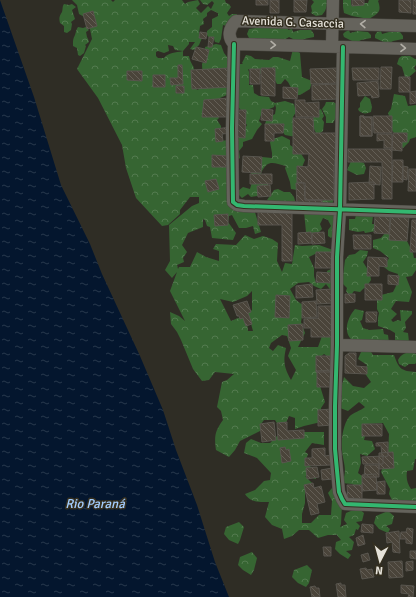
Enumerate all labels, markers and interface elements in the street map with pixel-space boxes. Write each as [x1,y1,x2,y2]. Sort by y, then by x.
street label: Avenida G. Casaccia [242,13,344,32]
one-way arrow [360,20,366,28]
one-way arrow [270,41,276,49]
one-way arrow [400,44,406,52]
water label: Rio Paraná [65,496,126,512]
north arrow [360,541,400,581]
text: N [375,564,383,577]

